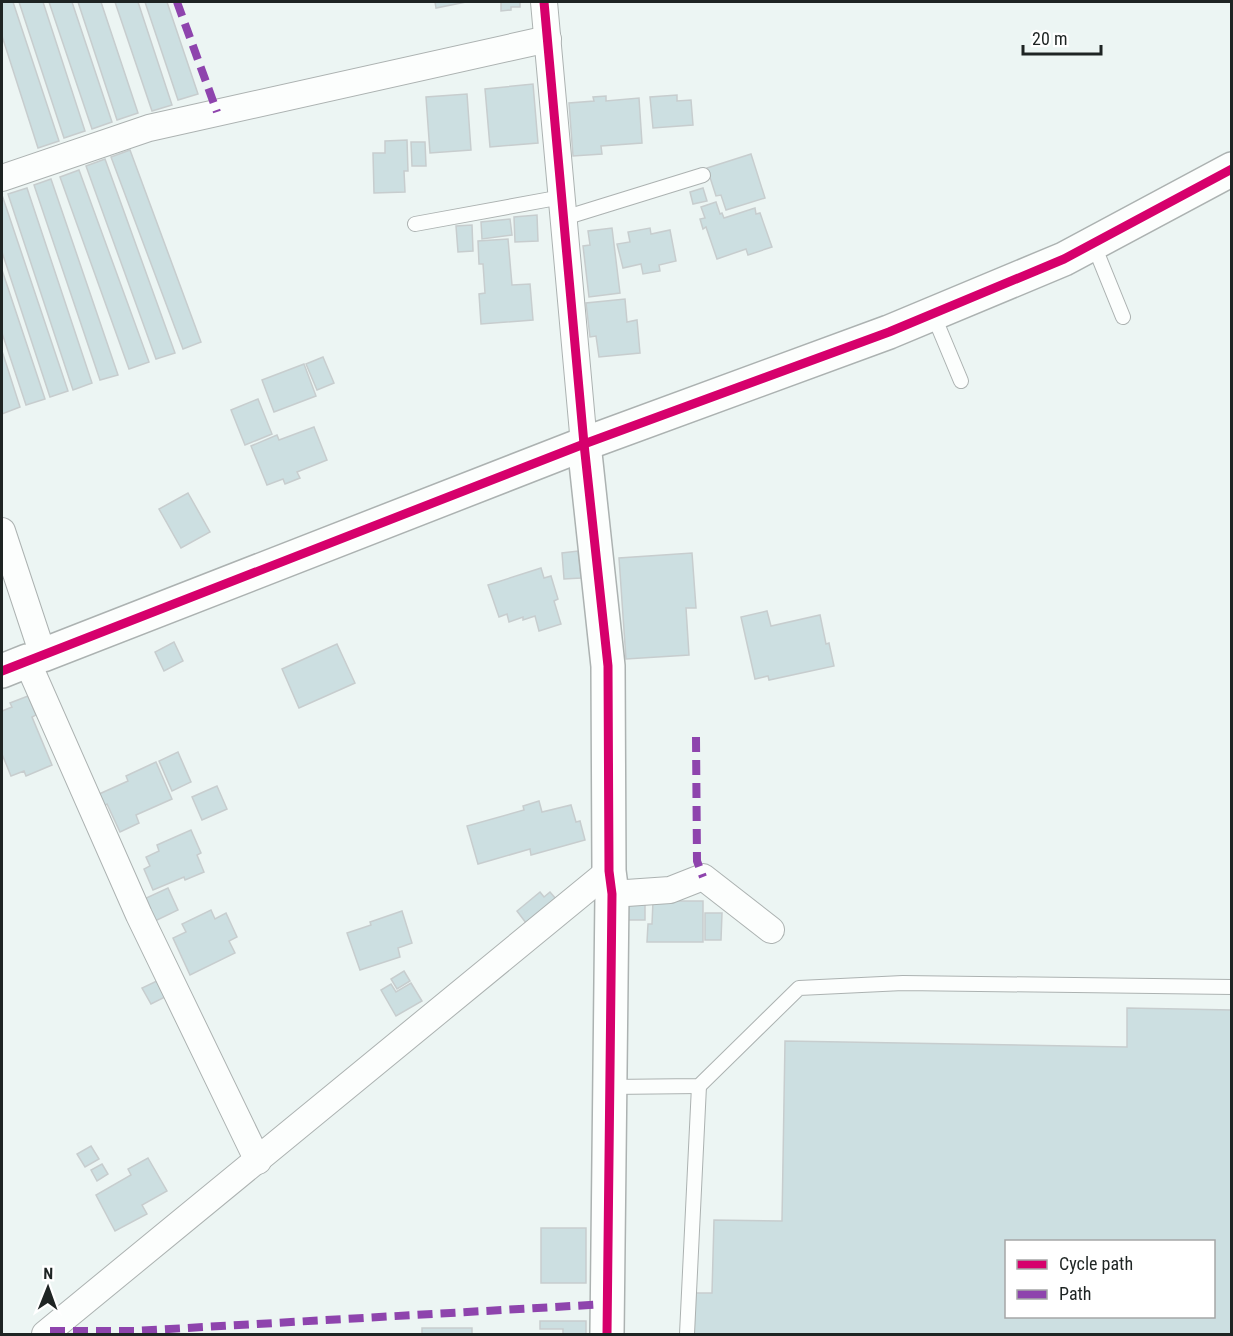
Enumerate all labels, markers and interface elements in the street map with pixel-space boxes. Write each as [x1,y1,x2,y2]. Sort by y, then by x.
scale bar [1023,18,1101,56]
text: 20 m [1032,28,1067,49]
legend [1005,1240,1215,1318]
text: Cycle path [1059,1253,1133,1274]
north arrow [18,1258,78,1318]
text: N [43,1264,53,1283]
text: Path [1059,1283,1092,1304]

